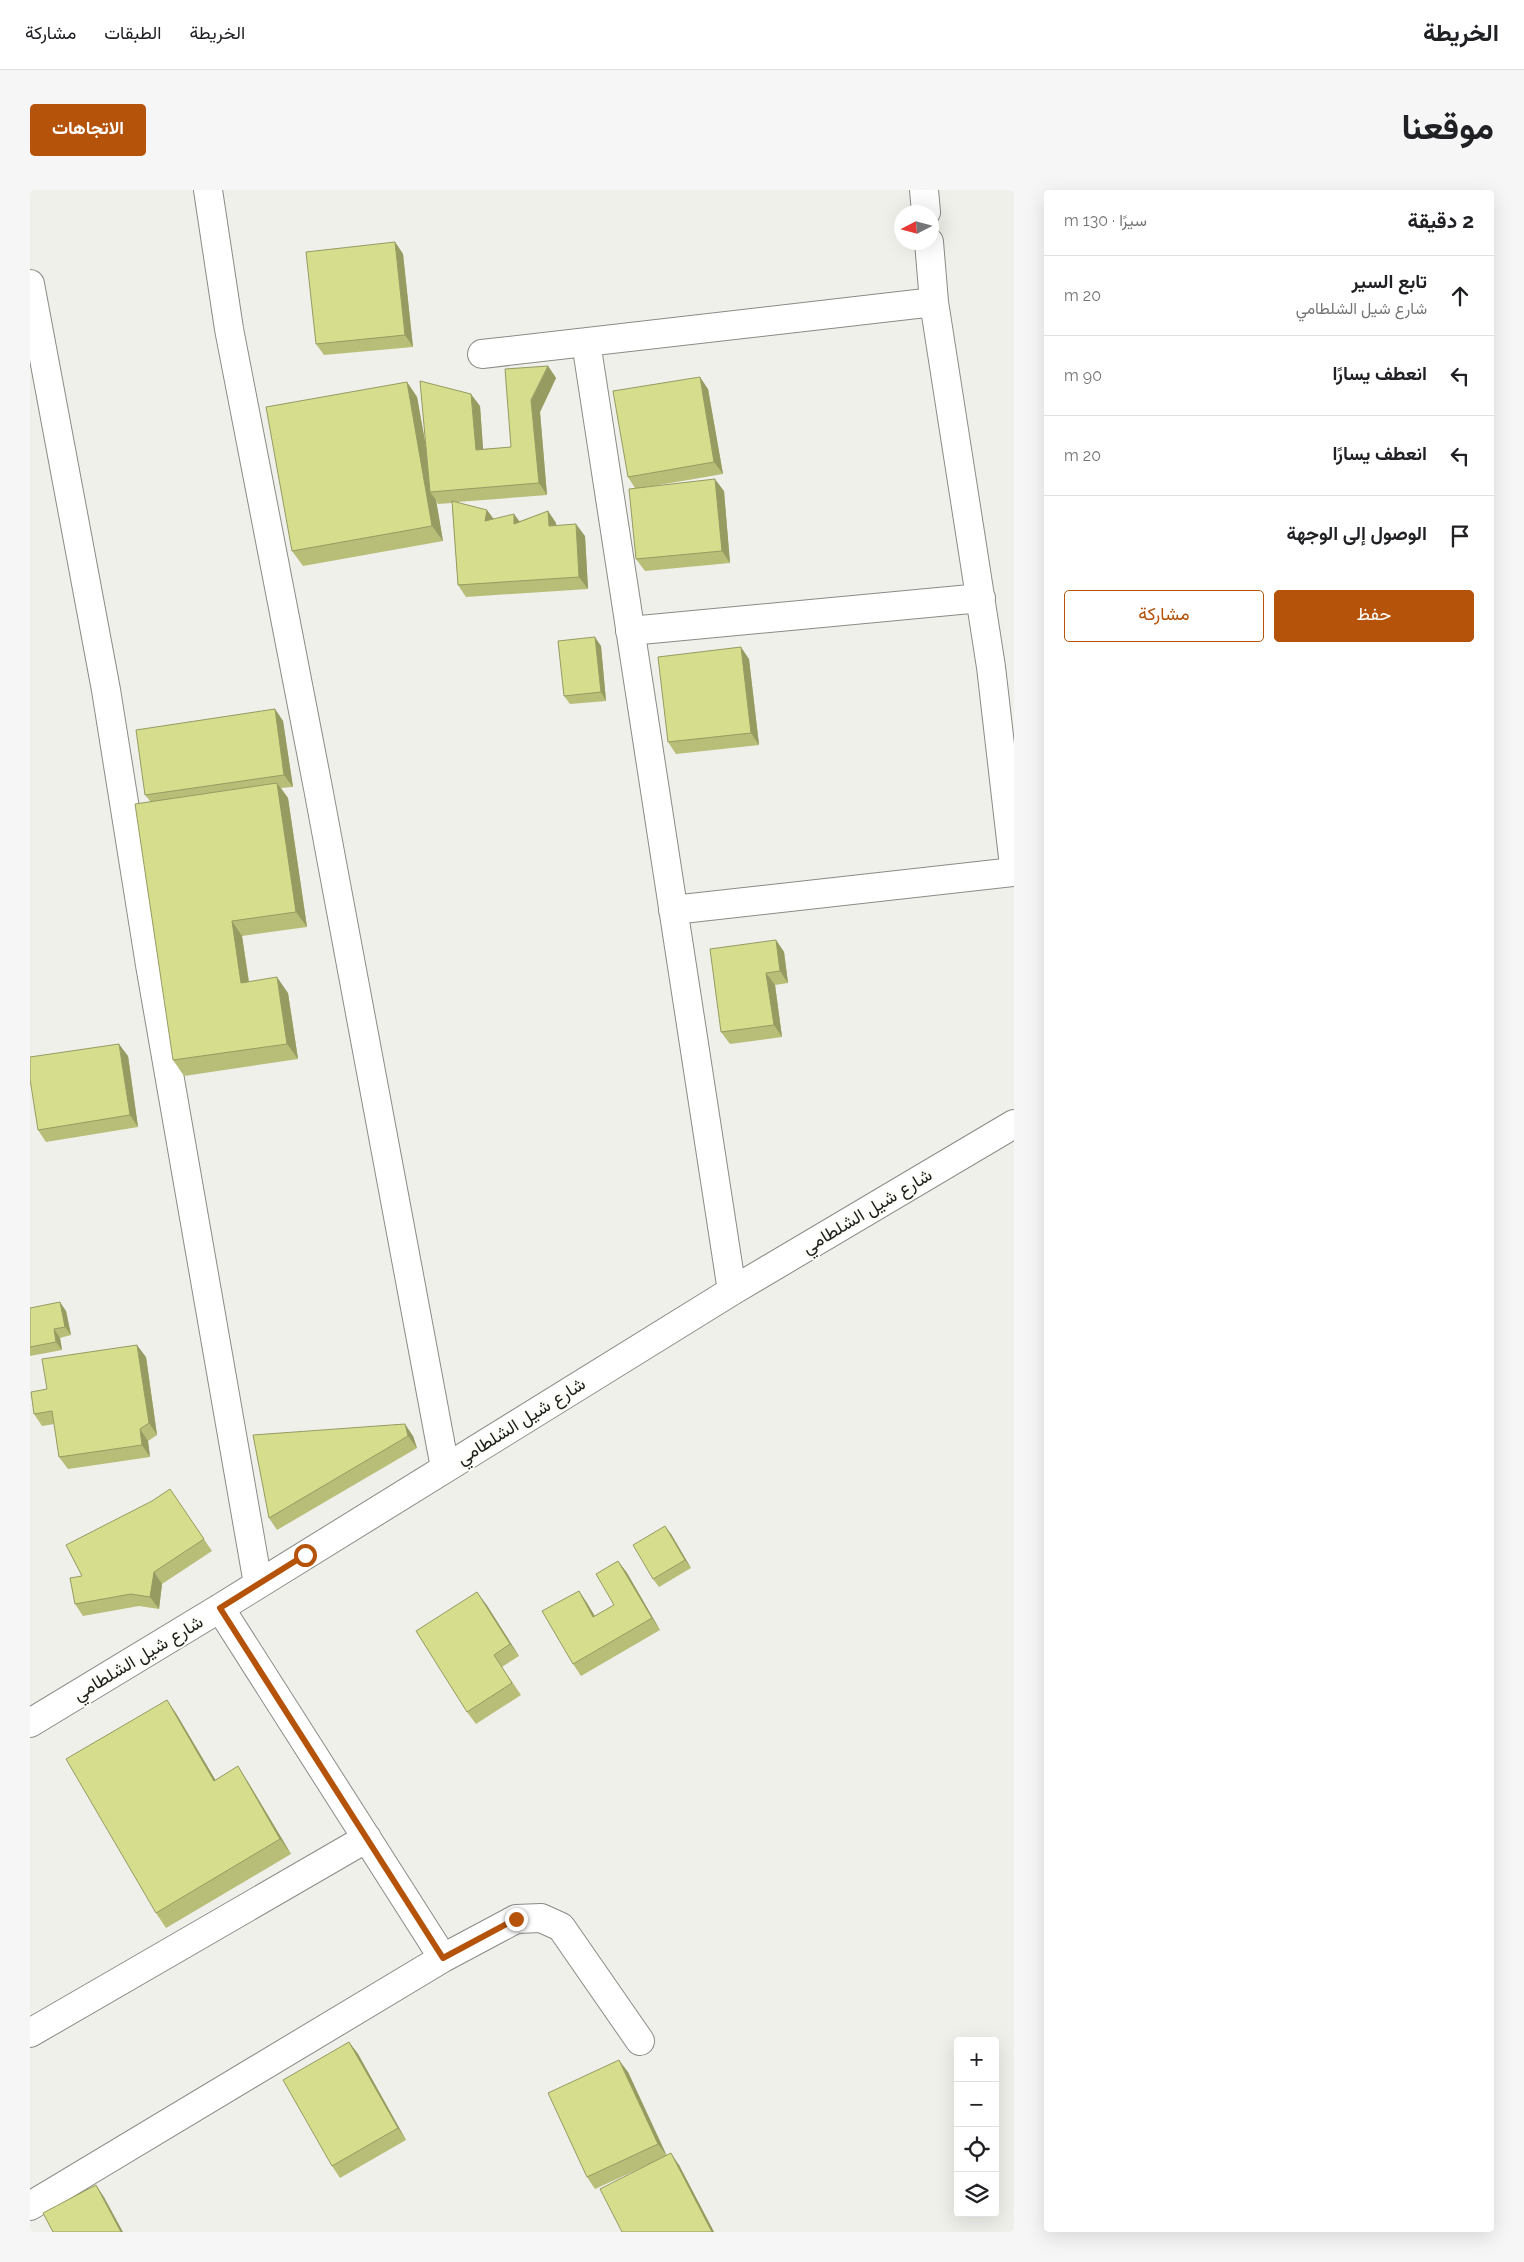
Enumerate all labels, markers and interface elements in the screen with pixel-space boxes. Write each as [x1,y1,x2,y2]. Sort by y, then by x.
text: الخريطة [1423,18,1499,47]
text: مشاركة [25,22,76,43]
text: الطبقات [104,22,161,43]
text: الخريطة [189,22,245,43]
button: الاتجاهات [30,104,146,156]
text: موقعنا [1401,106,1494,147]
north arrow [894,205,939,250]
text: 2 دقيقة [1408,208,1474,233]
text: سيرًا · 130 m [1064,211,1147,230]
text: تابع السير [1352,270,1427,292]
icon: ahead [1446,282,1474,310]
text: 20 m [1064,286,1101,305]
text: شارع شيل الشلطامي [1296,299,1427,318]
text: انعطف يسارًا [1333,362,1427,384]
icon: left [1446,362,1474,390]
text: 90 m [1064,366,1102,385]
text: انعطف يسارًا [1333,442,1427,464]
icon: left [1446,442,1474,470]
text: 20 m [1064,446,1101,465]
text: الوصول إلى الوجهة [1287,522,1427,544]
icon: arrive [1446,522,1474,550]
button: مشاركة [1064,590,1264,642]
button: حفظ [1274,590,1474,642]
street label: شارع شيل الشلطامي [798,1164,938,1262]
street label: شارع شيل الشلطامي [453,1373,592,1473]
route start [294,1544,317,1567]
street label: شارع شيل الشلطامي [69,1611,209,1709]
route end [505,1908,528,1931]
map controls [954,2037,999,2217]
button: + [954,2037,999,2082]
button: − [954,2082,999,2127]
button: locate [954,2127,999,2172]
button: layers [954,2172,999,2217]

